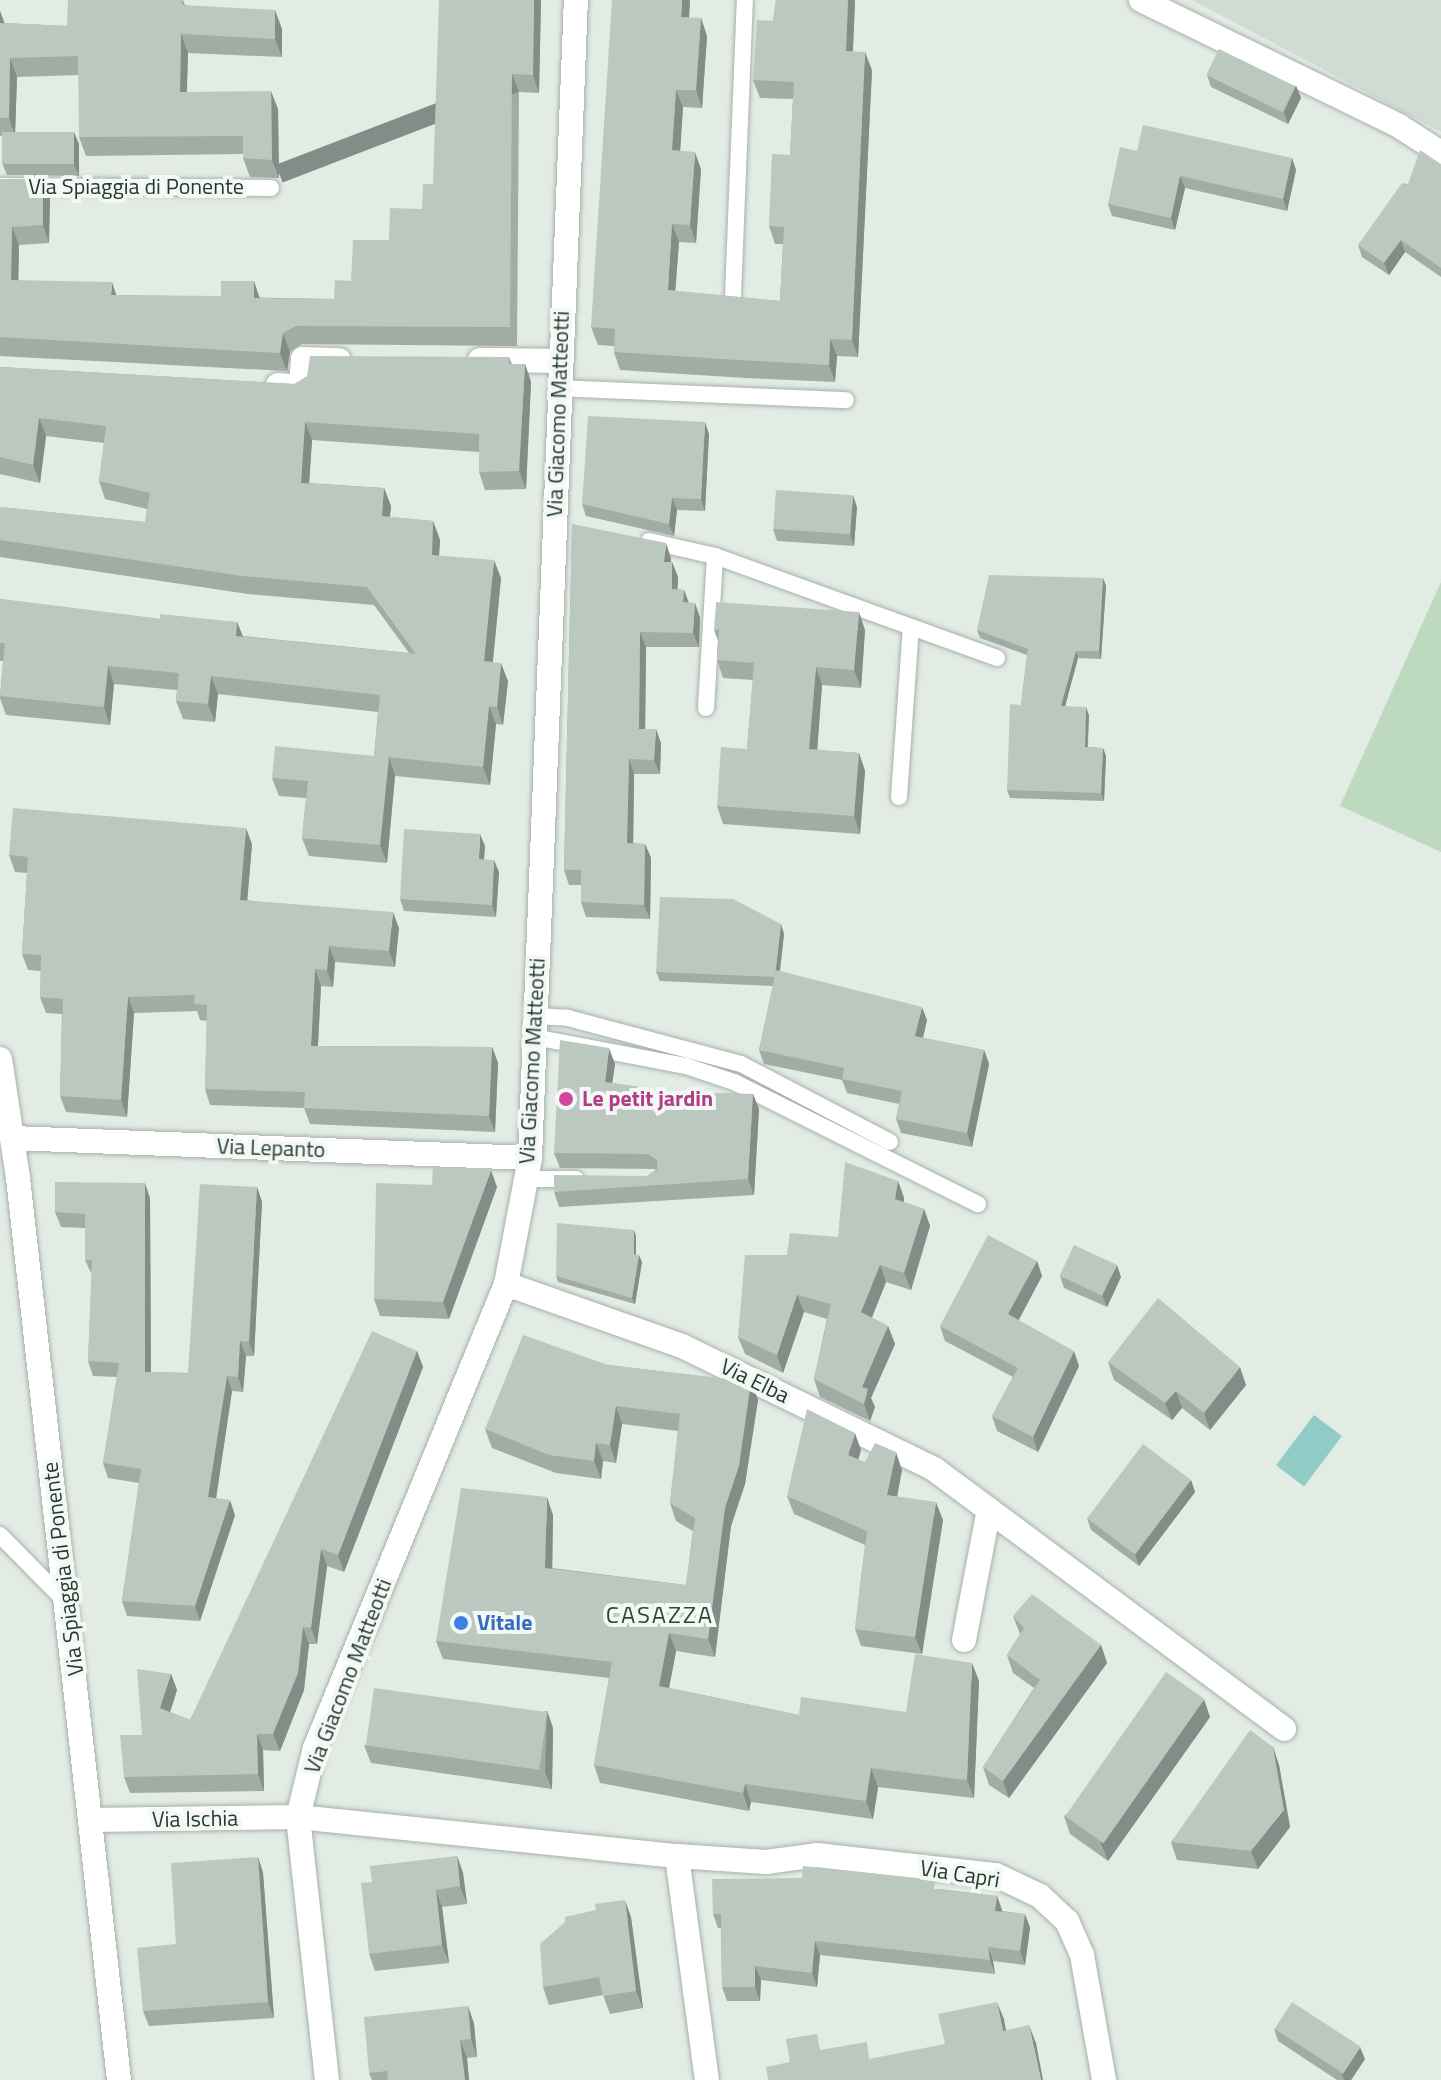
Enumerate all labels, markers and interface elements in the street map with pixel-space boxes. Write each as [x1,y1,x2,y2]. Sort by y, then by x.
street label: Via Spiaggia di Ponente [28,174,244,200]
street label: Via Giacomo Matteotti [541,310,575,518]
street label: Via Giacomo Matteotti [513,957,551,1165]
place label: Le petit jardin [582,1086,713,1112]
marker: Le petit jardin [557,1090,575,1108]
street label: Via Lepanto [216,1133,326,1163]
street label: Via Elba [716,1353,794,1409]
street label: Via Spiaggia di Ponente [37,1460,89,1678]
street label: Via Giacomo Matteotti [299,1575,397,1777]
district label: CASAZZA [606,1601,714,1629]
place label: Vitale [477,1610,532,1636]
marker: Vitale [452,1614,470,1632]
street label: Via Ischia [152,1805,238,1833]
street label: Via Capri [918,1855,1002,1893]

